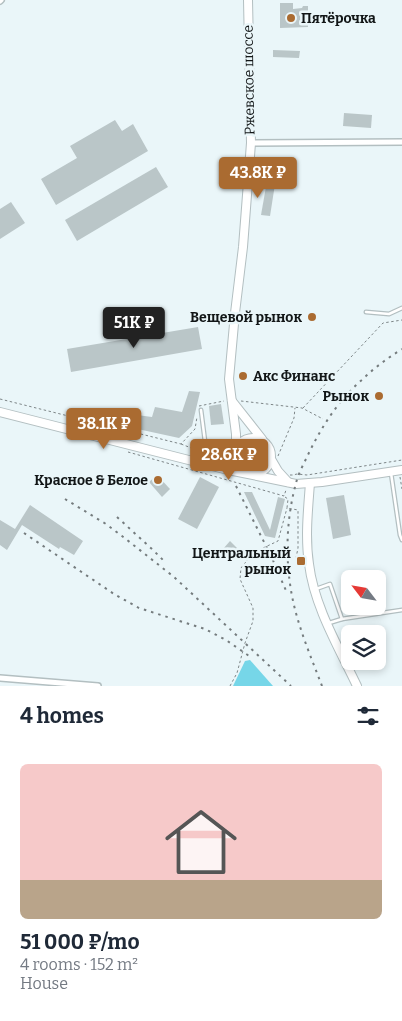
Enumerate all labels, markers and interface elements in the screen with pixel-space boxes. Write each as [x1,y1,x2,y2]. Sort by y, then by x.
place label: Пятёрочка [301,10,376,27]
marker: Пятёрочка [285,12,297,24]
street label: Ржевское шоссе [240,25,258,135]
pin: 43.8K ₽ [212,156,304,199]
text: 43.8K ₽ [230,163,286,182]
pin: 51K ₽ [99,306,169,349]
place label: Вещевой рынок [190,309,302,326]
marker: Вещевой рынок [306,311,318,323]
text: 51K ₽ [114,313,154,332]
place label: Акс Финанс [253,368,335,385]
marker: Акс Финанс [237,370,249,382]
place label: Рынок [323,388,369,405]
marker: Рынок [373,390,385,402]
pin: 38.1K ₽ [58,408,150,450]
text: 38.1K ₽ [77,414,131,433]
pin: 28.6K ₽ [183,438,275,481]
text: 28.6K ₽ [201,445,257,464]
place label: Красное & Белое [34,472,148,489]
marker: Красное & Белое [152,474,164,486]
place label: Центральный рынок [192,545,292,578]
marker: Центральный рынок [295,555,307,567]
north arrow [341,570,386,615]
map controls [341,570,386,670]
button: layers [341,625,386,670]
icon: filters [354,702,382,730]
text: 4 homes [20,703,104,729]
icon: home [156,797,246,887]
text: 51 000 ₽/mo [20,929,140,955]
text: 4 rooms · 152 m² [20,955,138,974]
text: House [20,974,68,993]

